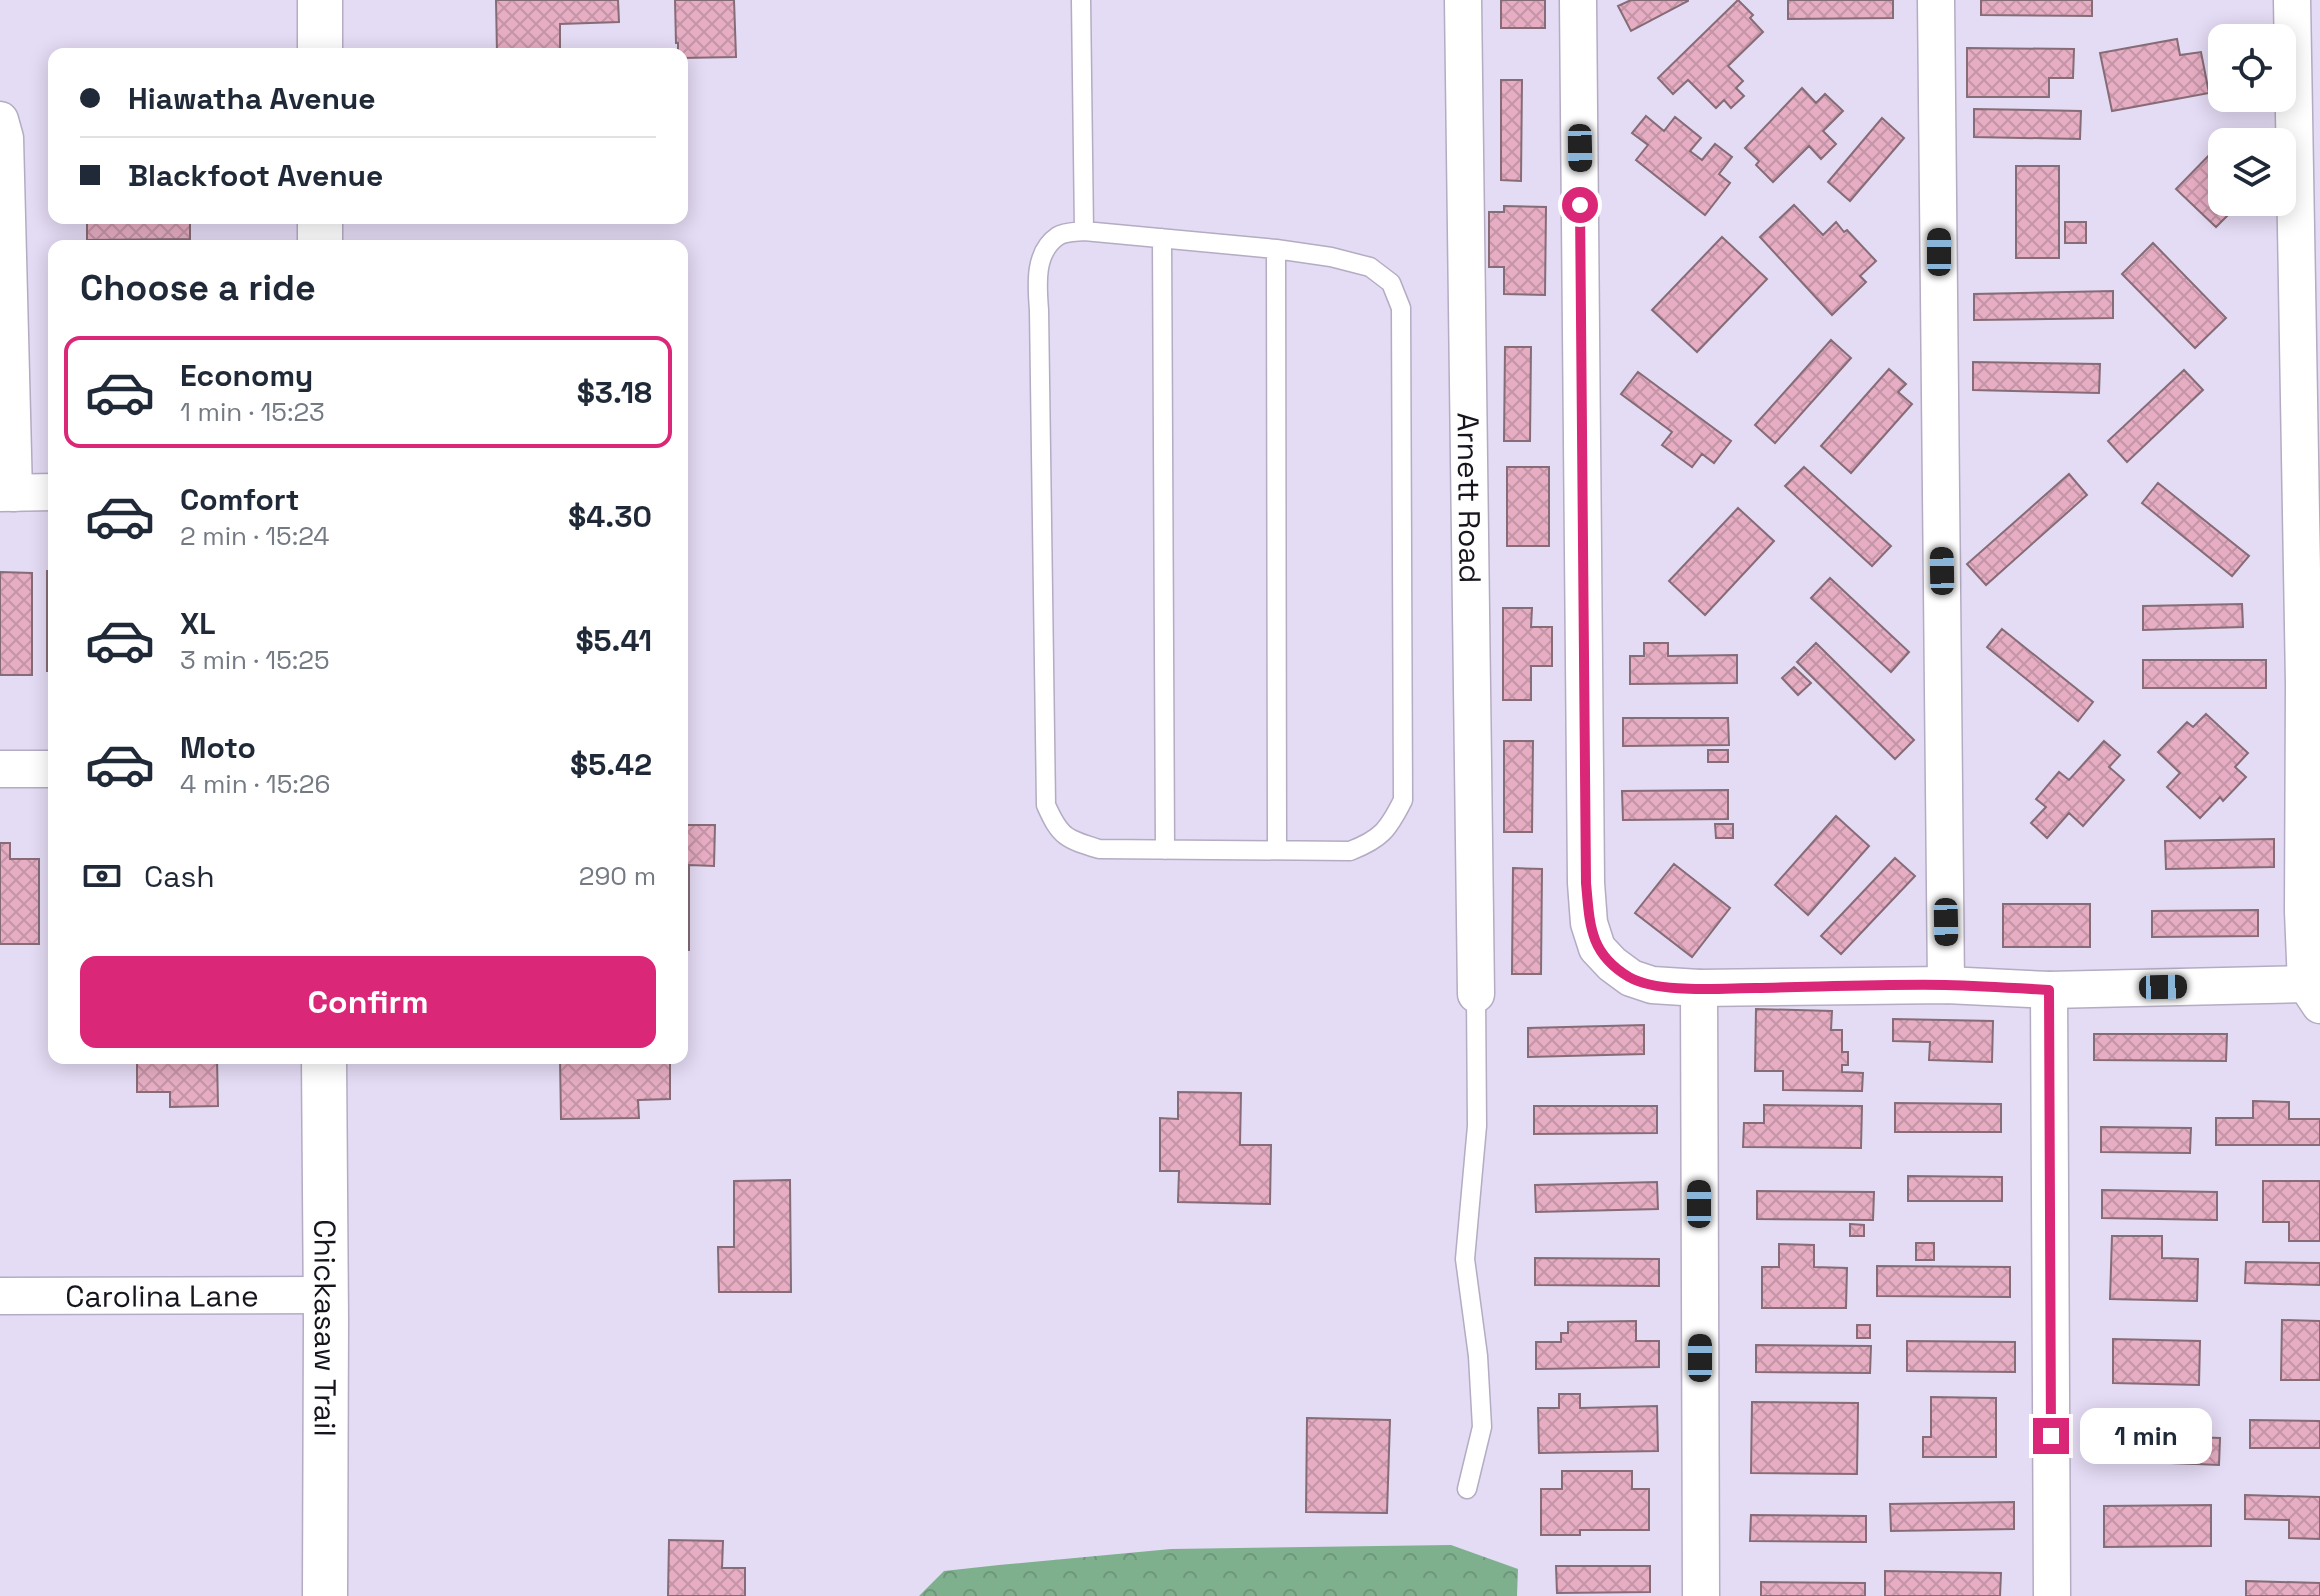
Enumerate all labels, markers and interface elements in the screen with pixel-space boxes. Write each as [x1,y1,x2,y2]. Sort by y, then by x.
map controls [2208,24,2296,216]
button: locate [2208,24,2296,112]
text: Hiawatha Avenue [128,79,376,118]
car [1568,124,1592,172]
button: layers [2208,128,2296,216]
text: Blackfoot Avenue [128,156,383,195]
route start [1562,187,1598,223]
car [1927,228,1951,276]
text: Choose a ride [80,265,316,311]
icon: car [84,356,156,428]
text: Economy [180,356,313,395]
text: $3.18 [577,373,652,412]
text: 1 min · 15:23 [180,395,325,429]
street label: Arnett Road [1449,412,1490,584]
icon: car [84,480,156,552]
text: Comfort [180,480,299,519]
text: $4.30 [568,497,652,536]
text: 2 min · 15:24 [180,519,329,553]
car [1930,547,1954,595]
icon: car [84,604,156,676]
text: XL [180,604,216,643]
text: $5.41 [575,621,652,660]
text: 3 min · 15:25 [180,643,330,677]
icon: car [84,728,156,800]
text: Moto [180,728,256,767]
text: $5.42 [570,745,652,784]
text: 4 min · 15:26 [180,767,330,801]
icon: cash [80,854,124,898]
text: Cash [144,857,215,896]
text: 290 m [579,859,656,893]
car [1934,898,1958,946]
button: Confirm [80,956,656,1048]
car [2139,975,2187,999]
car [1687,1180,1711,1228]
street label: Chickasaw Trail [306,1219,346,1437]
street label: Carolina Lane [65,1276,259,1315]
car [1688,1334,1712,1382]
callout: 1 min [2079,1408,2211,1464]
route end [2033,1418,2069,1454]
text: 1 min [2114,1419,2178,1453]

